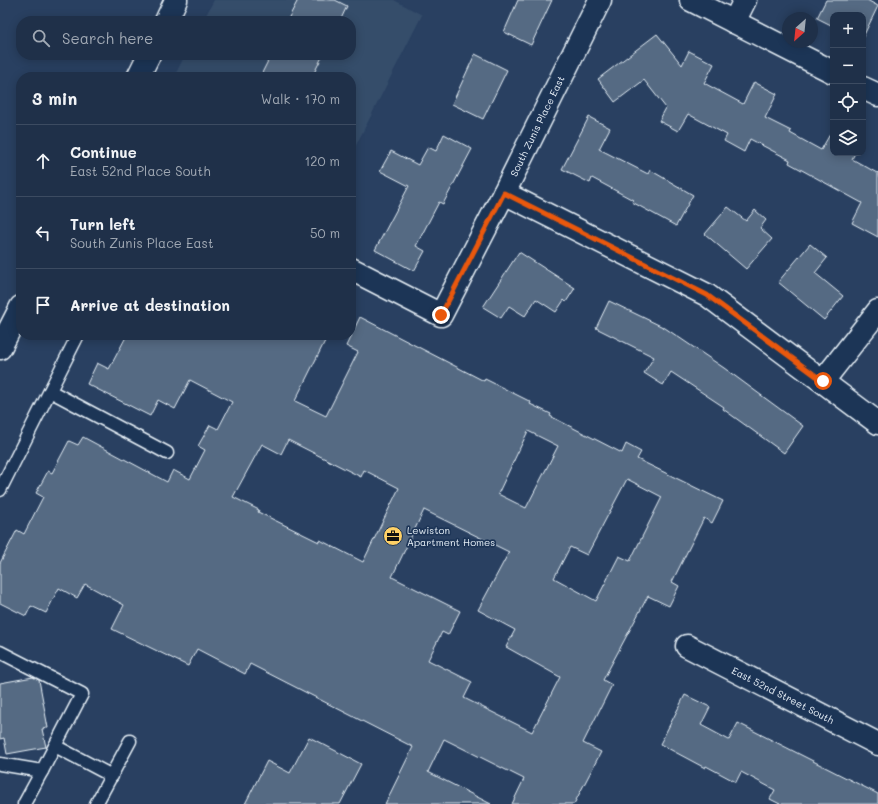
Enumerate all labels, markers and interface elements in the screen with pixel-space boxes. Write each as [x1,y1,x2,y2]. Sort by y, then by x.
north arrow [782,12,818,48]
map controls [830,12,866,156]
button: + [830,12,866,48]
search box [16,16,356,60]
icon: search [30,27,52,49]
text: Search here [62,28,153,48]
button: − [830,48,866,84]
street label: South Zunis Place East [506,73,568,179]
button: locate [830,84,866,120]
text: 3 min [32,87,77,109]
text: Walk · 170 m [261,90,340,107]
button: layers [830,120,866,156]
text: Continue [70,142,137,162]
icon: ahead [32,150,54,172]
text: 120 m [304,152,340,169]
text: East 52nd Place South [70,162,211,179]
text: Turn left [70,214,135,234]
icon: left [32,222,54,244]
text: 50 m [310,224,340,241]
text: South Zunis Place East [70,234,214,251]
icon: arrive [32,294,54,316]
text: Arrive at destination [70,295,230,315]
route end [432,306,450,324]
route start [814,372,832,390]
place label: Lewiston Apartment Homes [407,523,495,549]
office icon: Lewiston Apartment Homes [382,525,404,547]
street label: East 52nd Street South [729,663,837,727]

